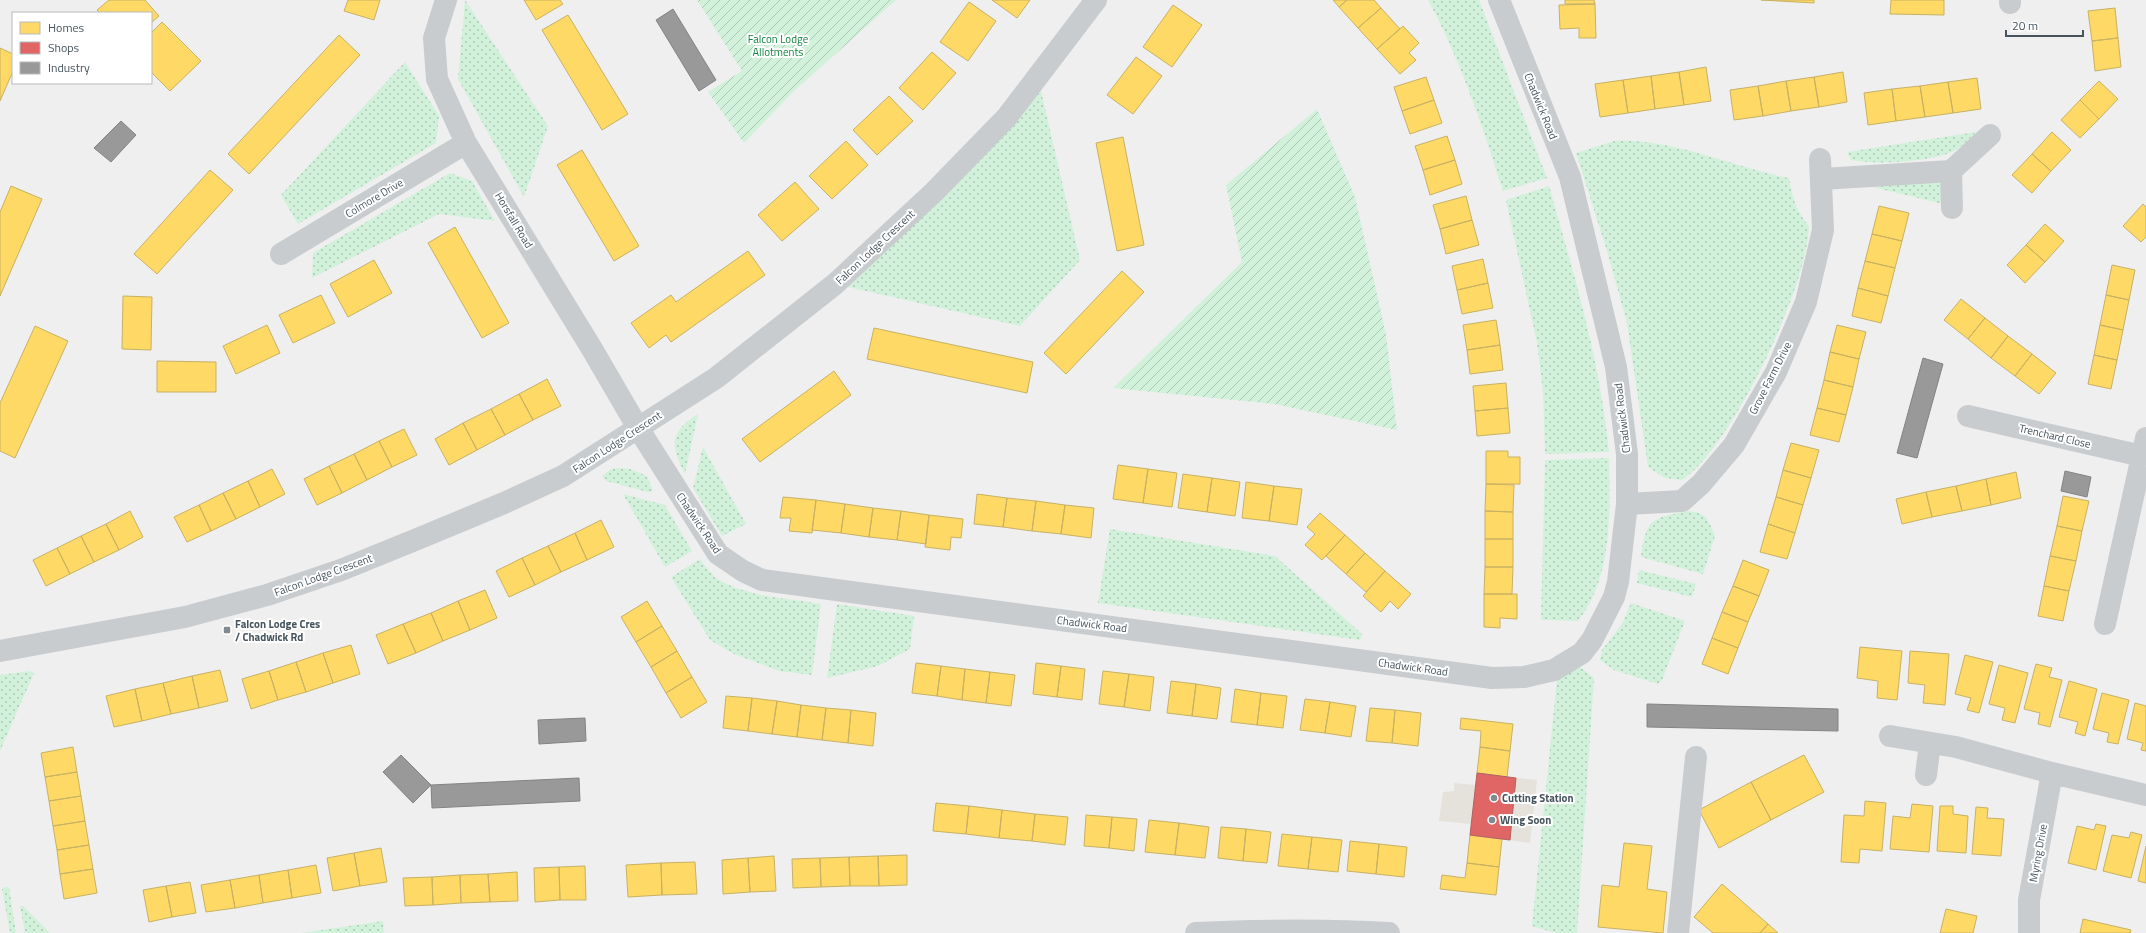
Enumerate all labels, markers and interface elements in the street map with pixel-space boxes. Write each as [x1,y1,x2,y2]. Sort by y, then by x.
legend [12,12,152,84]
scale bar [2006,12,2083,38]
text: 20 m [2012,16,2038,35]
text: Homes [48,18,84,37]
park label: Falcon Lodge Allotments [748,31,809,60]
text: Shops [48,38,80,57]
text: Industry [48,58,90,77]
street label: Chadwick Road [1520,70,1562,142]
street label: Colmore Drive [342,174,406,222]
street label: Horsfall Road [491,189,537,251]
street label: Falcon Lodge Crescent [832,206,918,288]
street label: Grove Farm Drive [1745,338,1795,417]
street label: Chadwick Road [1610,382,1634,454]
street label: Falcon Lodge Crescent [569,407,665,477]
street label: Trenchard Close [2018,420,2093,452]
street label: Chadwick Road [673,489,725,557]
street label: Falcon Lodge Crescent [272,550,374,600]
street label: Chadwick Road [1056,612,1128,636]
place label: Falcon Lodge Cres / Chadwick Rd [235,616,320,645]
marker: Falcon Lodge Cres / Chadwick Rd [222,625,232,635]
street label: Chadwick Road [1377,654,1449,680]
place label: Cutting Station [1502,790,1574,806]
marker: Cutting Station [1489,793,1499,803]
place label: Wing Soon [1500,812,1551,828]
marker: Wing Soon [1487,815,1497,825]
street label: Myring Drive [2025,822,2051,883]

